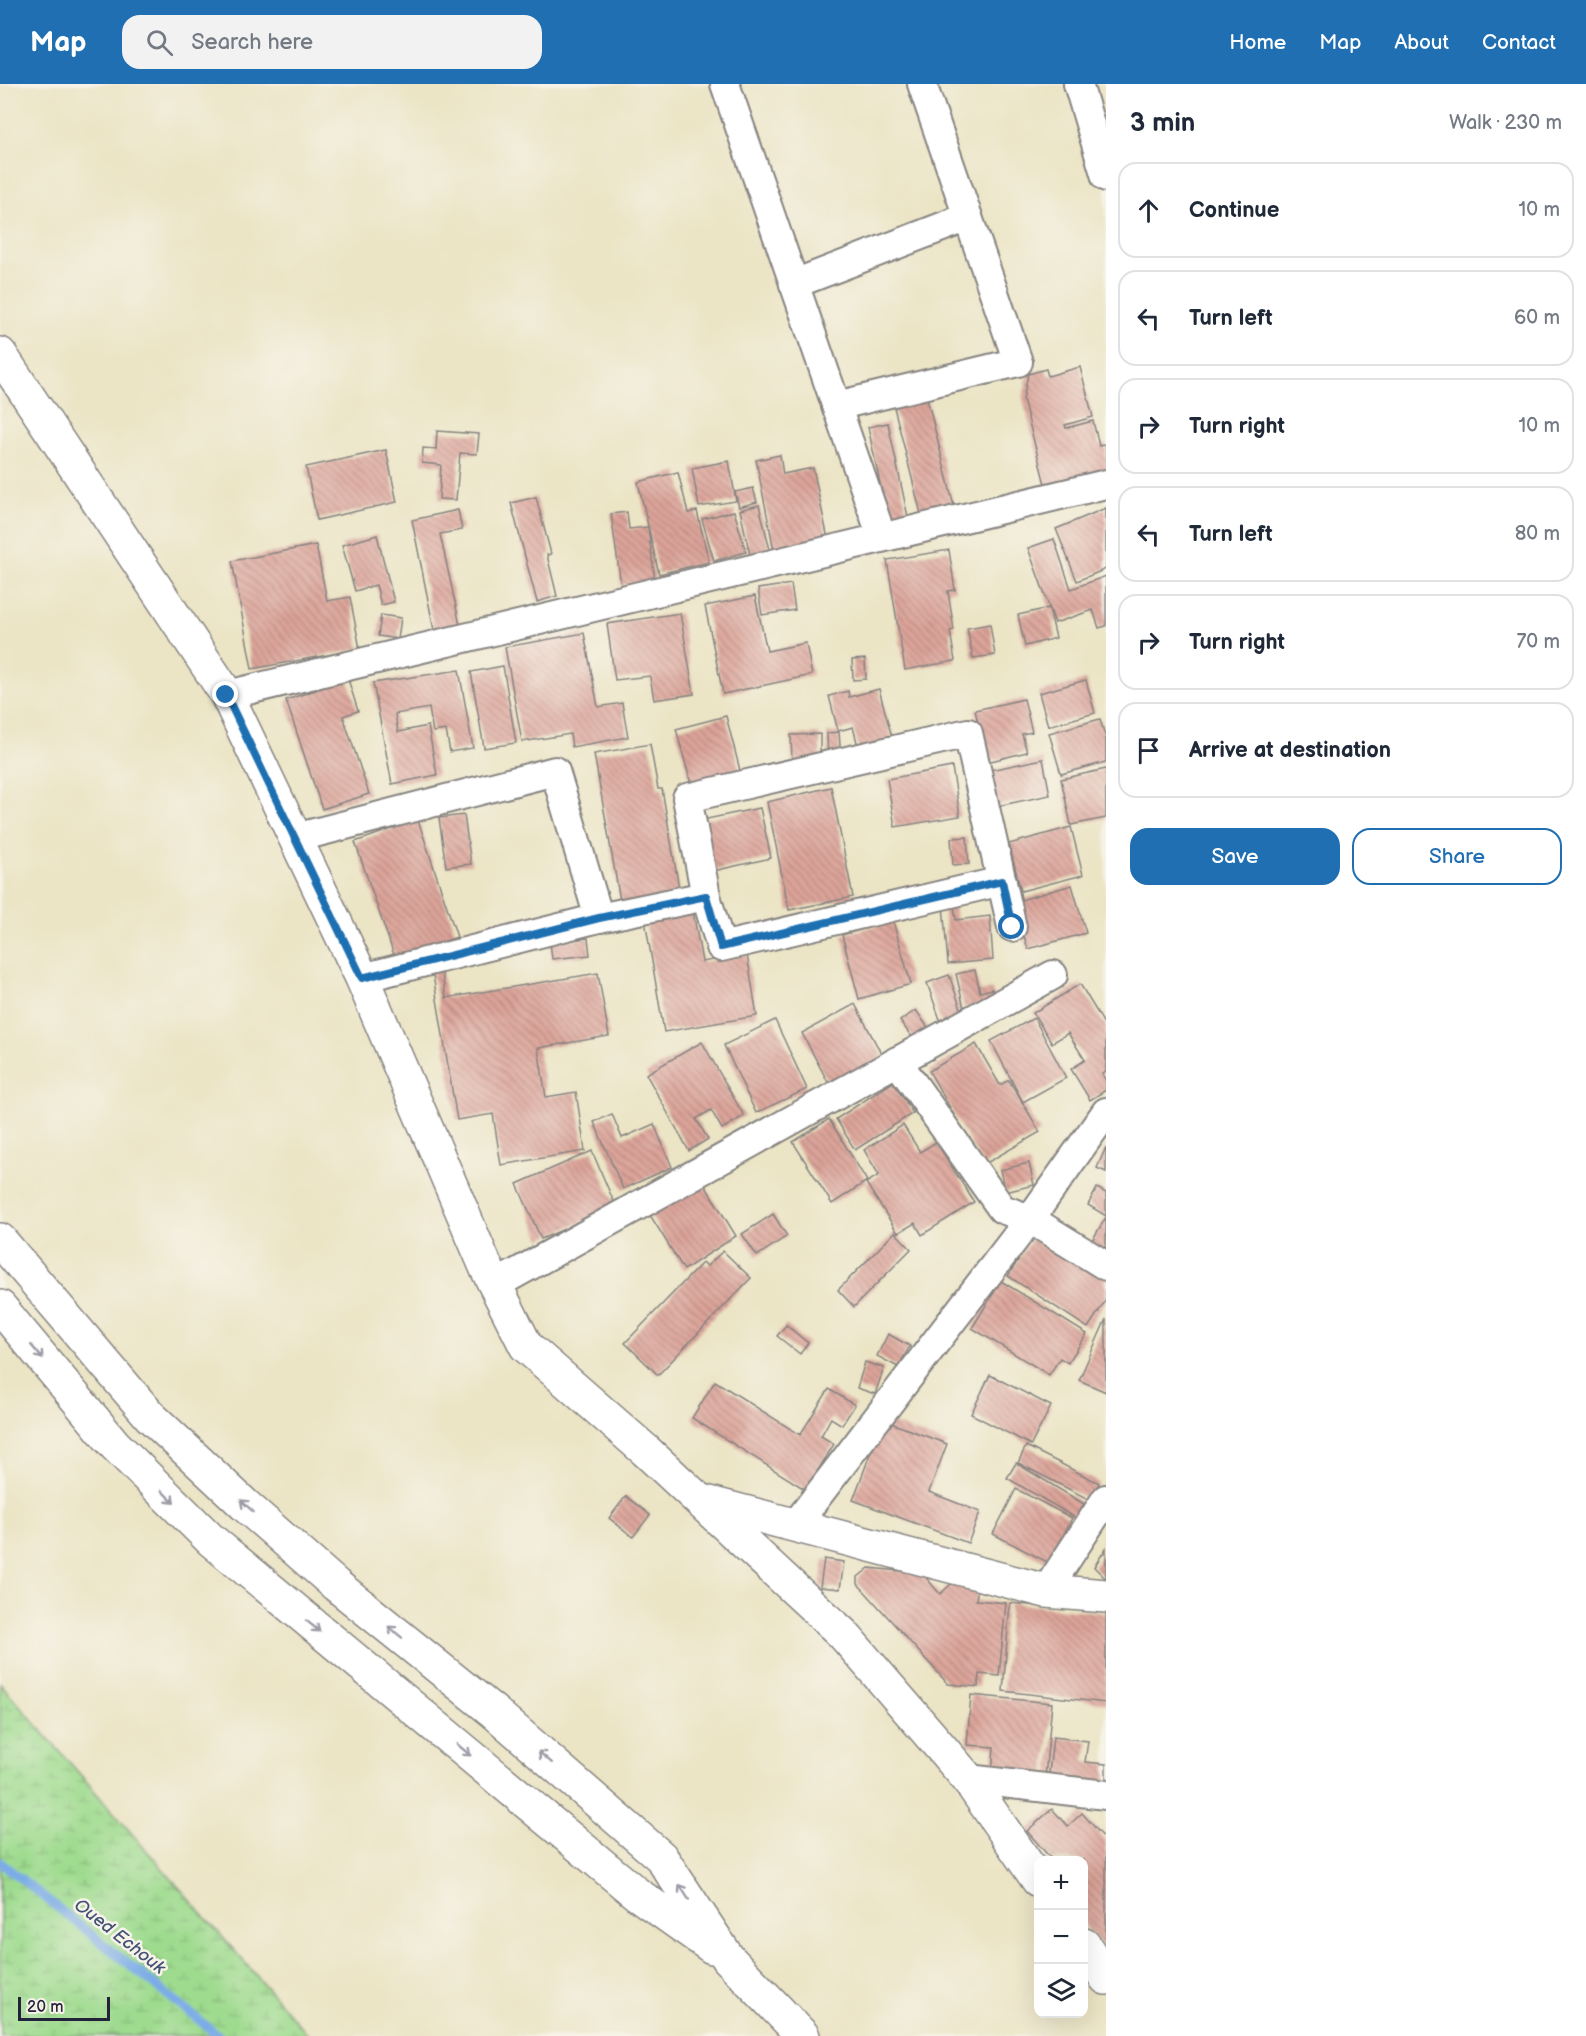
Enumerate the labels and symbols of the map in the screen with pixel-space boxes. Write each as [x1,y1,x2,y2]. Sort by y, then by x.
route end [212,681,238,707]
route start [998,913,1024,939]
one-way arrow [31,1344,44,1360]
one-way arrow [160,1490,175,1505]
one-way arrow [239,1499,254,1513]
one-way arrow [305,1620,321,1633]
one-way arrow [387,1626,403,1639]
one-way arrow [456,1743,471,1757]
one-way arrow [538,1750,553,1764]
one-way arrow [678,1884,690,1901]
water label: Oued Echouk [70,1894,170,1979]
scale bar [18,1994,110,2022]

